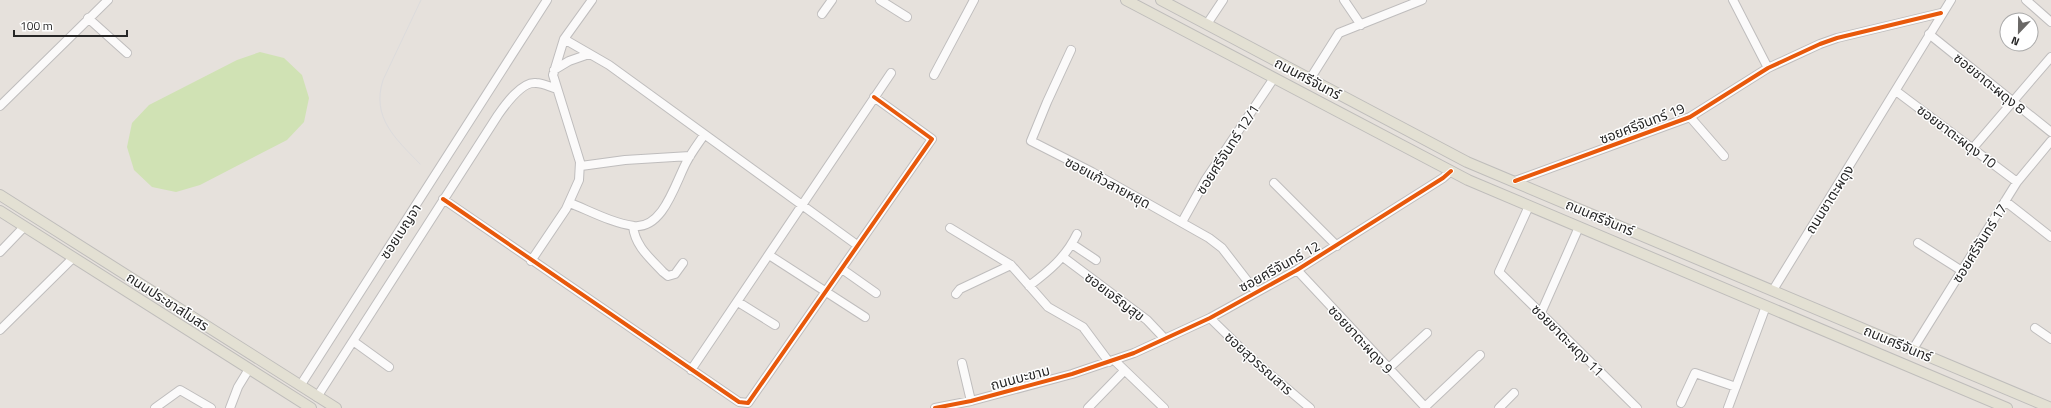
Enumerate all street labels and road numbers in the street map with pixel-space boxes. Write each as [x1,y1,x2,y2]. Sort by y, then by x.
street label: ซอยชาตะผดุง 8 [1949,47,2031,119]
street label: ถนนศรีจันทร์ [1271,52,1346,105]
street label: ซอยศรีจันทร์ 19 [1596,97,1688,149]
street label: ซอยชาตะผดุง 10 [1913,99,2001,173]
street label: ซอยศรีจันทร์ 12/1 [1190,100,1264,198]
street label: ซอยแก้วสายหยุด [1061,151,1155,213]
street label: ถนนชาตะผดุง [1799,160,1859,238]
street label: ถนนศรีจันทร์ [1562,193,1638,241]
street label: ซอยเบญจา [374,199,426,263]
street label: ซอยศรีจันทร์ 17 [1946,199,2012,287]
street label: ซอยศรีจันทร์ 12 [1235,235,1323,297]
street label: ถนนประชาสโมสร [123,266,214,336]
street label: ซอยเจริญสุข [1081,266,1149,326]
street label: ซอยชาตะผดุง 11 [1527,299,1609,381]
street label: ซอยชาตะผดุง 9 [1324,300,1399,378]
street label: ถนนศรีจันทร์ [1860,319,1936,367]
street label: ซอยสุวรรณสาร [1220,326,1298,400]
street label: ถนนบะขาม [988,359,1052,395]

